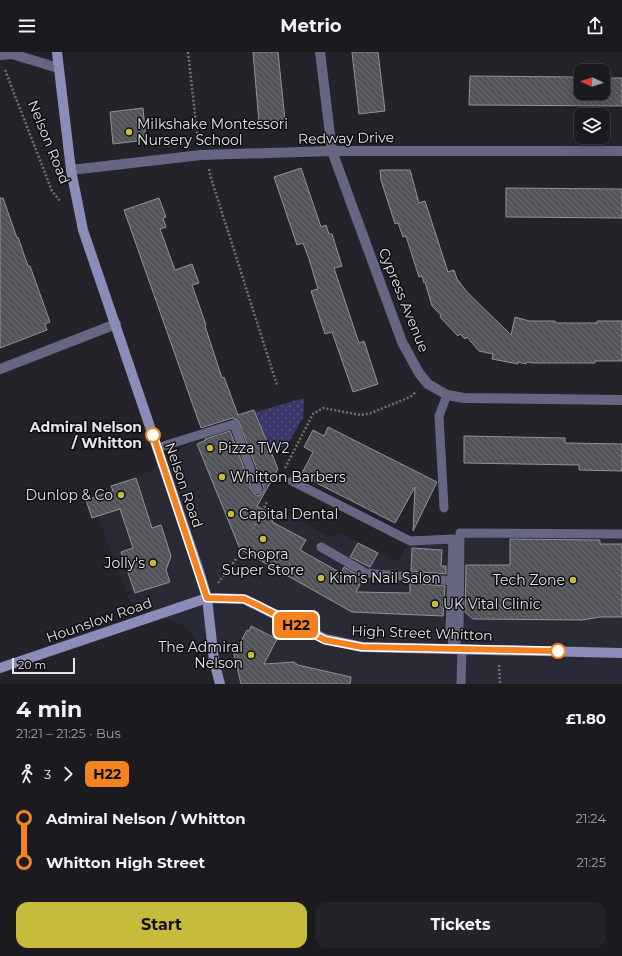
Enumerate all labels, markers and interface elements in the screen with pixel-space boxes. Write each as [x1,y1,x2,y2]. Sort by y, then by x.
icon: menu [16,15,38,37]
text: Metrio [280,15,342,37]
icon: share [584,15,606,37]
north arrow [574,64,610,100]
map controls [574,64,610,144]
street label: Nelson Road [24,97,74,187]
button: layers [574,108,610,144]
place label: Milkshake Montessori Nursery School [137,115,288,149]
marker: Milkshake Montessori Nursery School [124,127,134,137]
street label: Redway Drive [298,128,394,148]
street label: Cypress Avenue [375,245,433,355]
place label: Admiral Nelson / Whitton [29,418,142,452]
marker: Admiral Nelson / Whitton [145,427,161,443]
place label: Pizza TW2 [218,439,290,457]
street label: Nelson Road [161,440,207,530]
marker: Pizza TW2 [205,443,215,453]
place label: Whitton Barbers [230,468,346,486]
marker: Whitton Barbers [217,472,227,482]
place label: Dunlop & Co [25,486,113,504]
marker: Dunlop & Co [116,490,126,500]
place label: Capital Dental [239,505,338,523]
marker: Capital Dental [226,509,236,519]
marker: Chopra Super Store [258,534,268,544]
place label: Chopra Super Store [222,545,304,579]
place label: Jolly's [103,554,145,572]
marker: Jolly's [148,558,158,568]
place label: Kim's Nail Salon [329,569,441,587]
place label: Tech Zone [493,571,565,589]
marker: Kim's Nail Salon [316,573,326,583]
marker: Tech Zone [568,575,578,585]
street label: Hounslow Road [44,593,154,647]
place label: UK Vital Clinic [443,595,541,613]
marker: UK Vital Clinic [430,599,440,609]
line badge: H22 [273,612,319,638]
text: H22 [282,616,310,634]
street label: High Street Whitton [351,622,493,644]
place label: The Admiral Nelson [158,638,243,672]
unlabelled marker [550,643,566,659]
marker: The Admiral Nelson [246,650,256,660]
scale bar [12,656,75,675]
text: 20 m [18,658,46,672]
text: 4 min [16,696,82,723]
text: £1.80 [566,709,606,728]
text: 21:21 – 21:25 · Bus [16,725,121,741]
icon: walk [16,763,38,785]
icon: forward [57,763,79,785]
text: H22 [93,765,121,783]
text: 3 [44,766,51,782]
text: Admiral Nelson / Whitton [46,809,246,828]
text: 21:24 [575,810,606,826]
text: Whitton High Street [46,853,205,872]
text: 21:25 [576,854,606,870]
button: Start [16,902,307,948]
button: Tickets [315,902,606,948]

